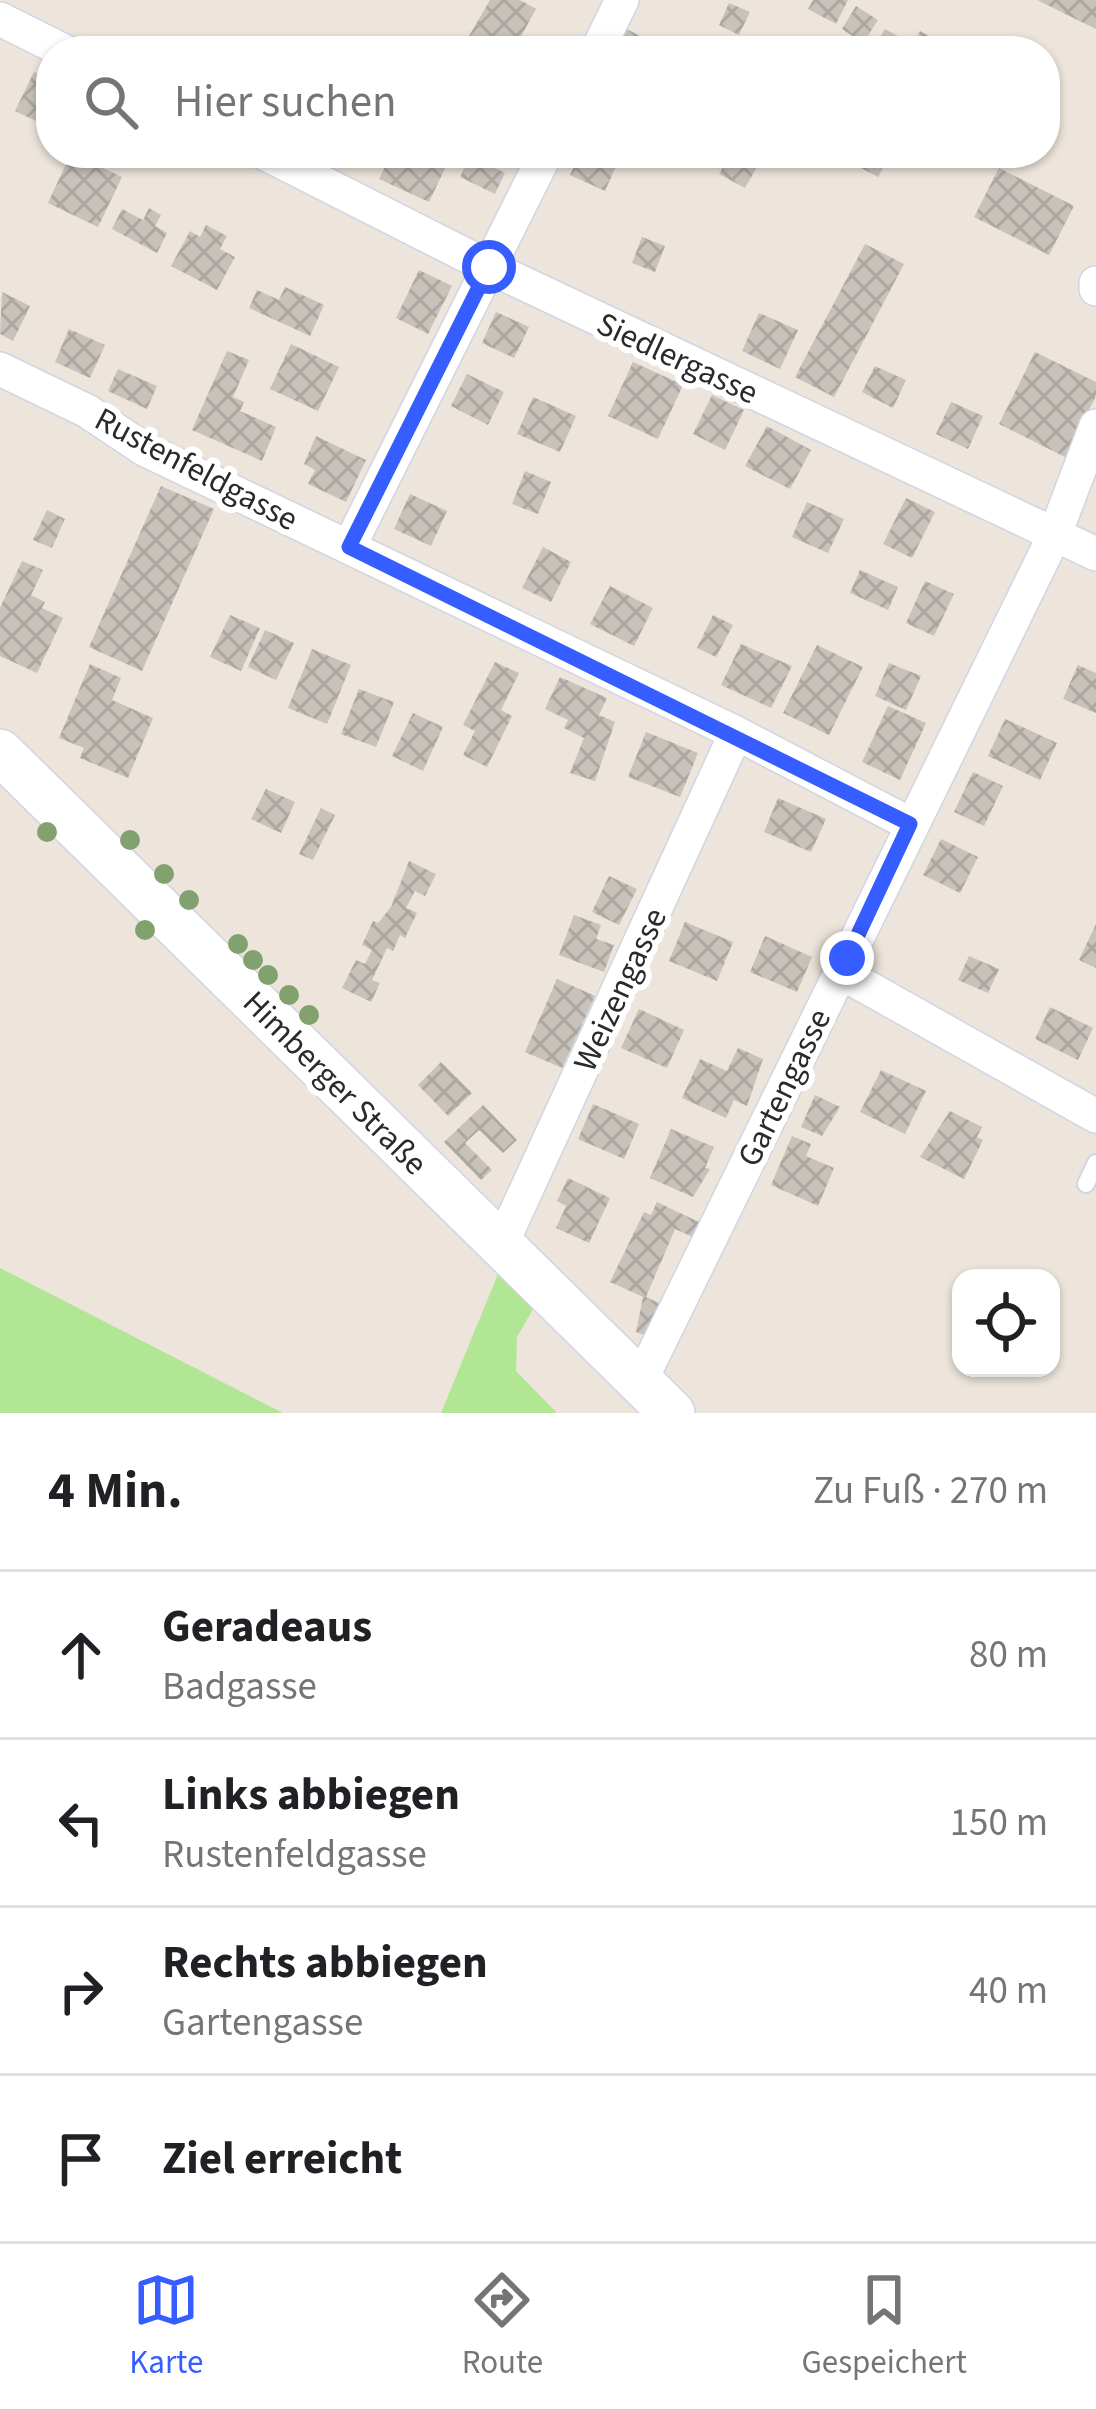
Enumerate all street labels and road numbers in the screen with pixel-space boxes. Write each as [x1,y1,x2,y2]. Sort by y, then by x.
street label: Siedlergasse [589,300,766,416]
street label: Rustenfeldgasse [86,396,306,543]
street label: Weizengasse [562,900,679,1079]
street label: Himberger Straße [232,980,438,1186]
street label: Gartengasse [726,1001,843,1175]

